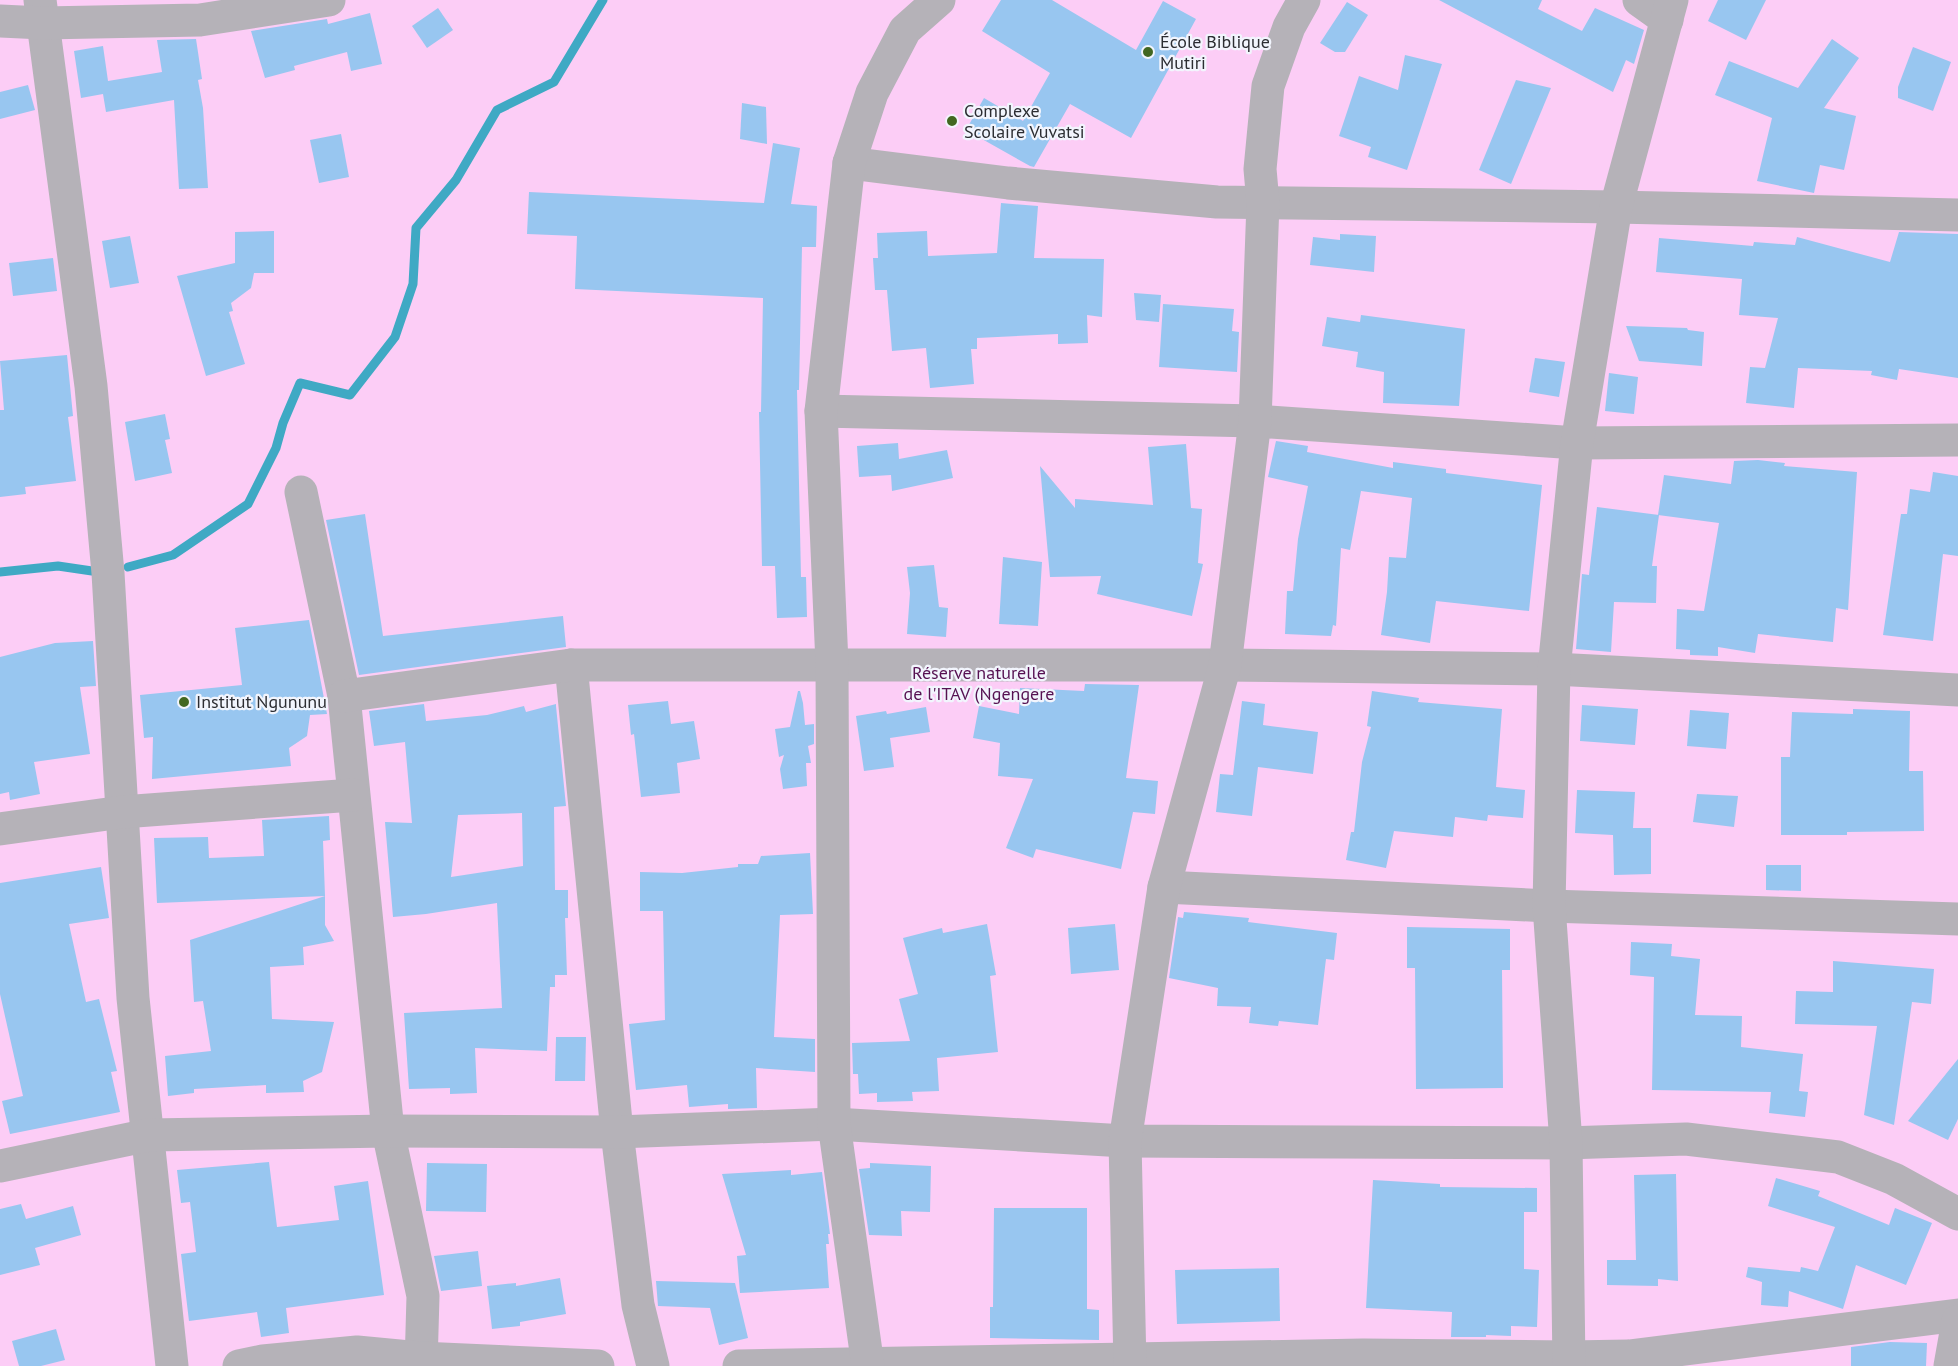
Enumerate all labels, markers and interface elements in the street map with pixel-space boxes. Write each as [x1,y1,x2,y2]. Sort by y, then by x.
place label: École Biblique Mutiri [1160,30,1270,74]
marker: École Biblique Mutiri [1141,45,1155,59]
place label: Complexe Scolaire Vuvatsi [964,99,1085,143]
marker: Complexe Scolaire Vuvatsi [945,114,959,128]
park label: Réserve naturelle de l'ITAV (Ngengere [904,661,1054,705]
place label: Institut Ngununu [196,690,327,713]
marker: Institut Ngununu [177,695,191,709]

